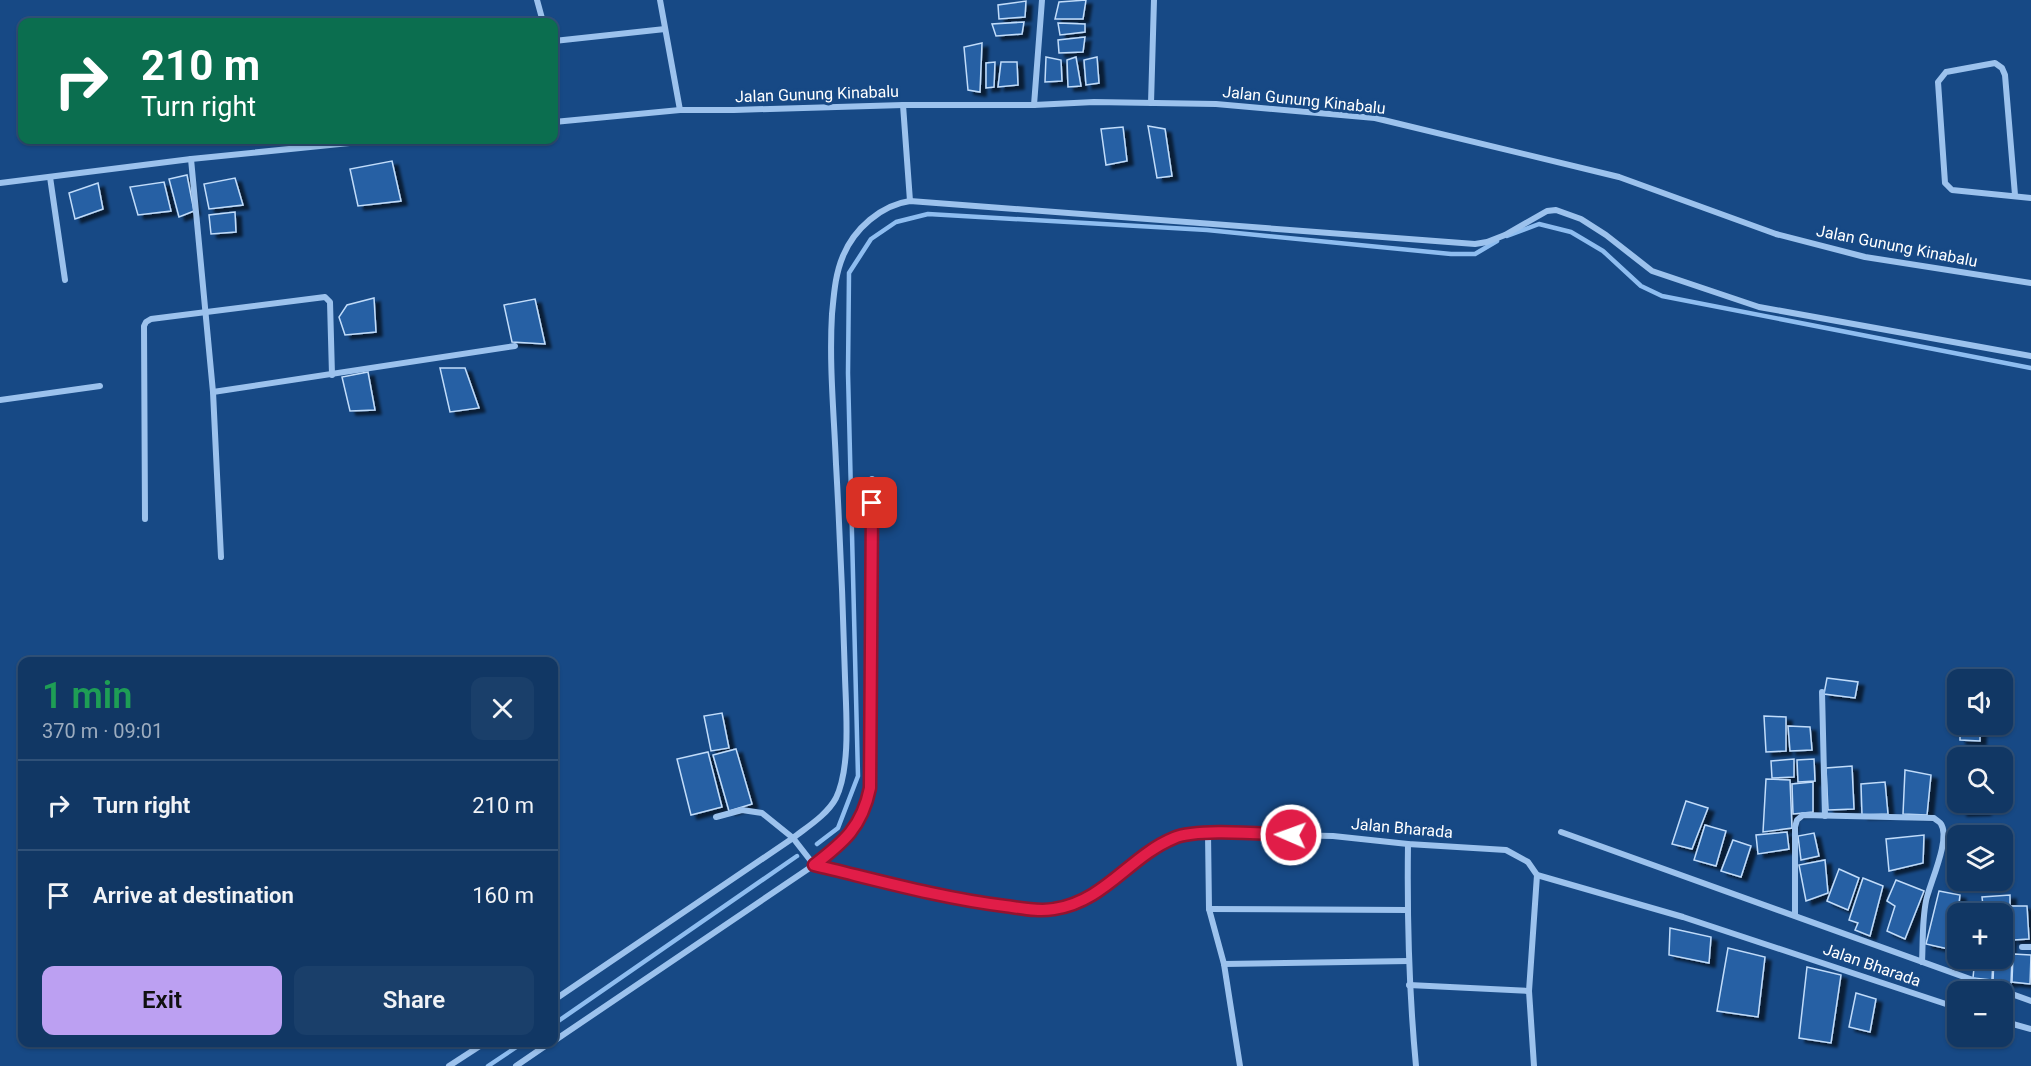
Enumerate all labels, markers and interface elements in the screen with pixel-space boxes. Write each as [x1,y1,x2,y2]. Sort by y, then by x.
text: 210 m [141,41,260,90]
icon: right [42,42,120,120]
street label: Jalan Gunung Kinabalu [735,82,899,106]
street label: Jalan Gunung Kinabalu [1221,82,1387,118]
text: Turn right [141,91,256,123]
street label: Jalan Gunung Kinabalu [1815,221,1979,271]
pin [846,477,897,528]
icon: arrive [855,486,888,519]
map controls [1947,669,2013,1047]
button: sound [1947,669,2013,735]
text: 1 min [42,675,132,717]
button: close [471,677,534,740]
text: 370 m · 09:01 [42,719,163,743]
button: search [1947,747,2013,813]
icon: right [42,789,75,822]
text: Turn right [93,793,190,818]
text: 210 m [472,793,534,818]
position arrow [1259,803,1323,867]
street label: Jalan Bharada [1350,814,1454,842]
button: layers [1947,825,2013,891]
icon: arrive [42,879,75,912]
text: Arrive at destination [93,883,294,908]
text: 160 m [472,883,534,908]
button: + [1947,903,2013,969]
street label: Jalan Bharada [1821,939,1923,991]
button: Exit [42,966,282,1035]
button: Share [294,966,534,1035]
button: − [1947,981,2013,1047]

